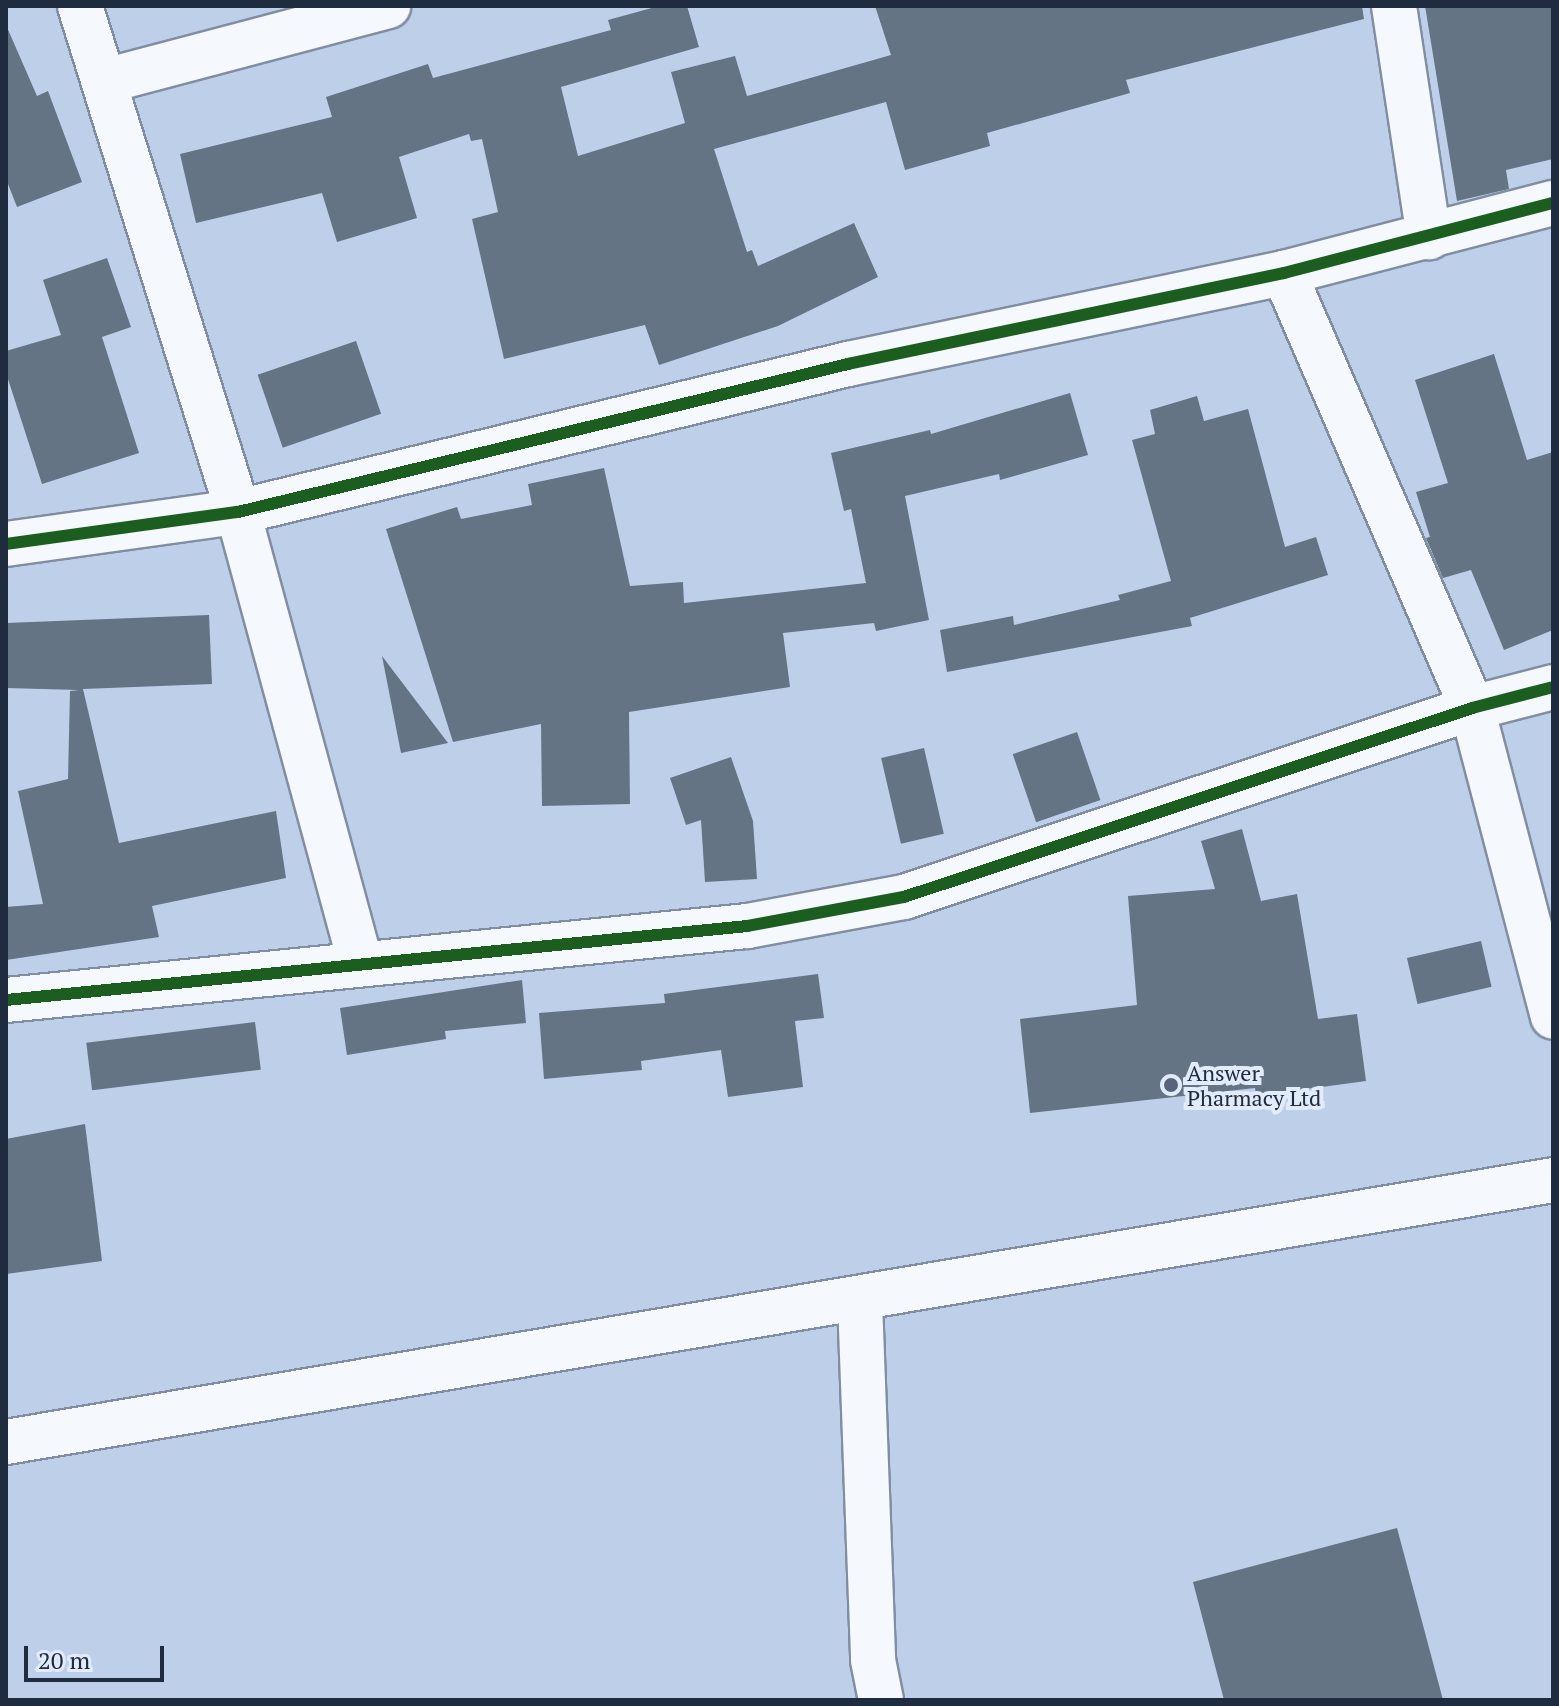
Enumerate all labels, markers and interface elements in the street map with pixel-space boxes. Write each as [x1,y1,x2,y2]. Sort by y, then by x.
place label: Answer Pharmacy Ltd [1187,1059,1321,1110]
marker: Answer Pharmacy Ltd [1162,1076,1180,1094]
scale bar [28,1630,168,1680]
text: 20 m [38,1644,90,1676]

